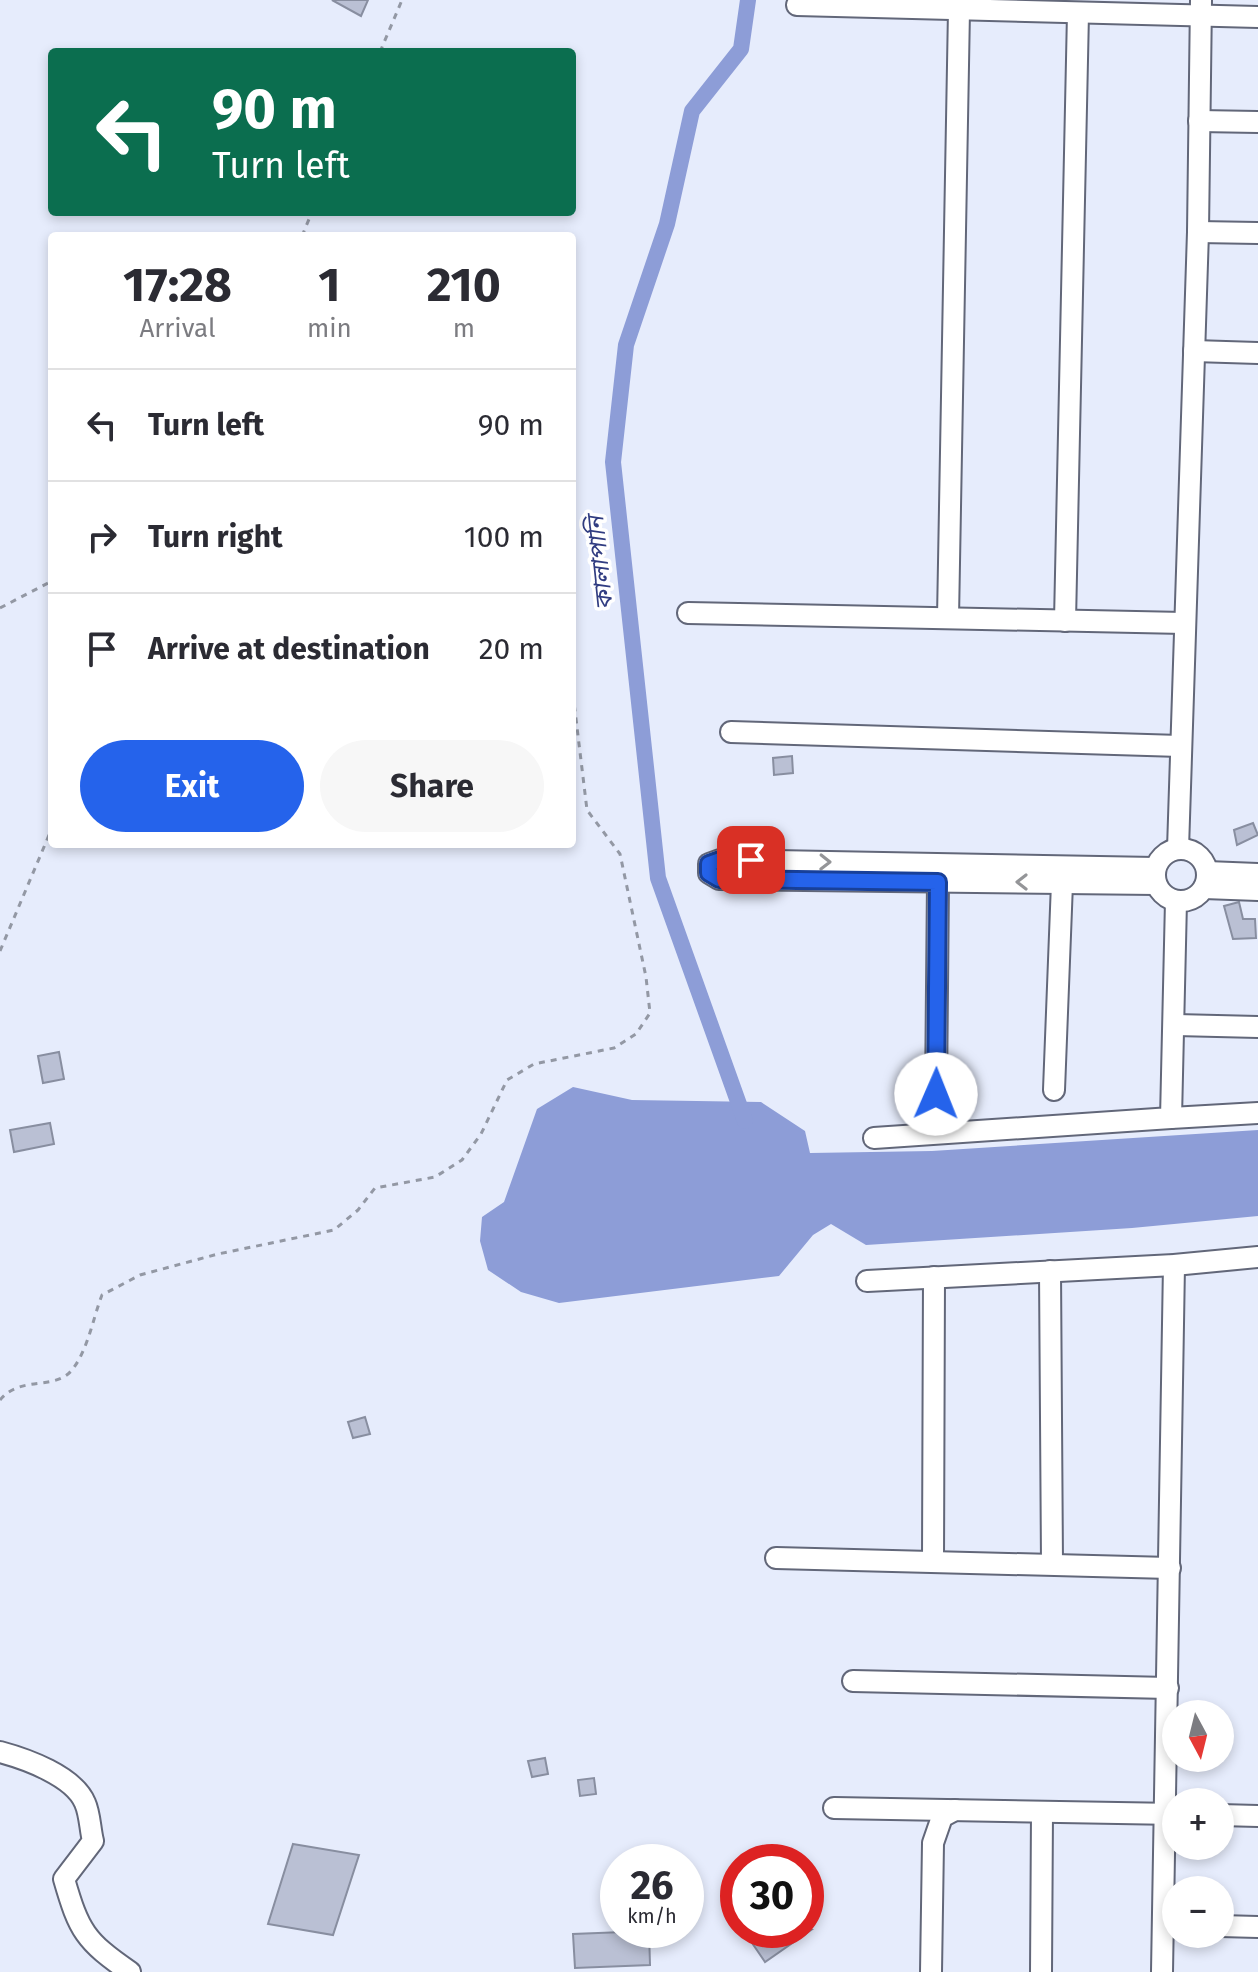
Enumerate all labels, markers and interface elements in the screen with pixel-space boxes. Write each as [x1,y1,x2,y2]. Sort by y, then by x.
text: 90 m [212,76,337,143]
icon: left [80,80,184,184]
text: Turn left [212,144,350,188]
text: 17:28 [123,256,232,314]
text: 1 [318,256,341,314]
text: 210 [427,256,501,314]
text: Arrival [139,313,216,344]
text: min [307,313,352,344]
text: m [453,313,475,344]
icon: left [80,403,124,447]
text: Turn left [148,407,264,443]
text: 90 m [478,407,544,443]
water label: কালাপানি [581,510,619,611]
icon: right [80,515,124,559]
text: Turn right [148,519,283,555]
text: 100 m [464,519,544,555]
icon: arrive [80,627,124,671]
text: Arrive at destination [148,631,430,667]
text: 20 m [479,631,544,667]
button: Exit [80,740,304,832]
button: Share [320,740,544,832]
pin [717,826,785,894]
icon: arrive [729,838,773,882]
one-way arrow [819,853,832,870]
one-way arrow [1015,874,1028,891]
position arrow [894,1052,978,1136]
north arrow [1162,1700,1234,1772]
map controls [1162,1700,1234,1948]
button: + [1162,1788,1234,1860]
speed limit sign: 30 [720,1844,824,1948]
text: 26 [630,1862,674,1910]
button: − [1162,1876,1234,1948]
text: km/h [627,1904,677,1928]

